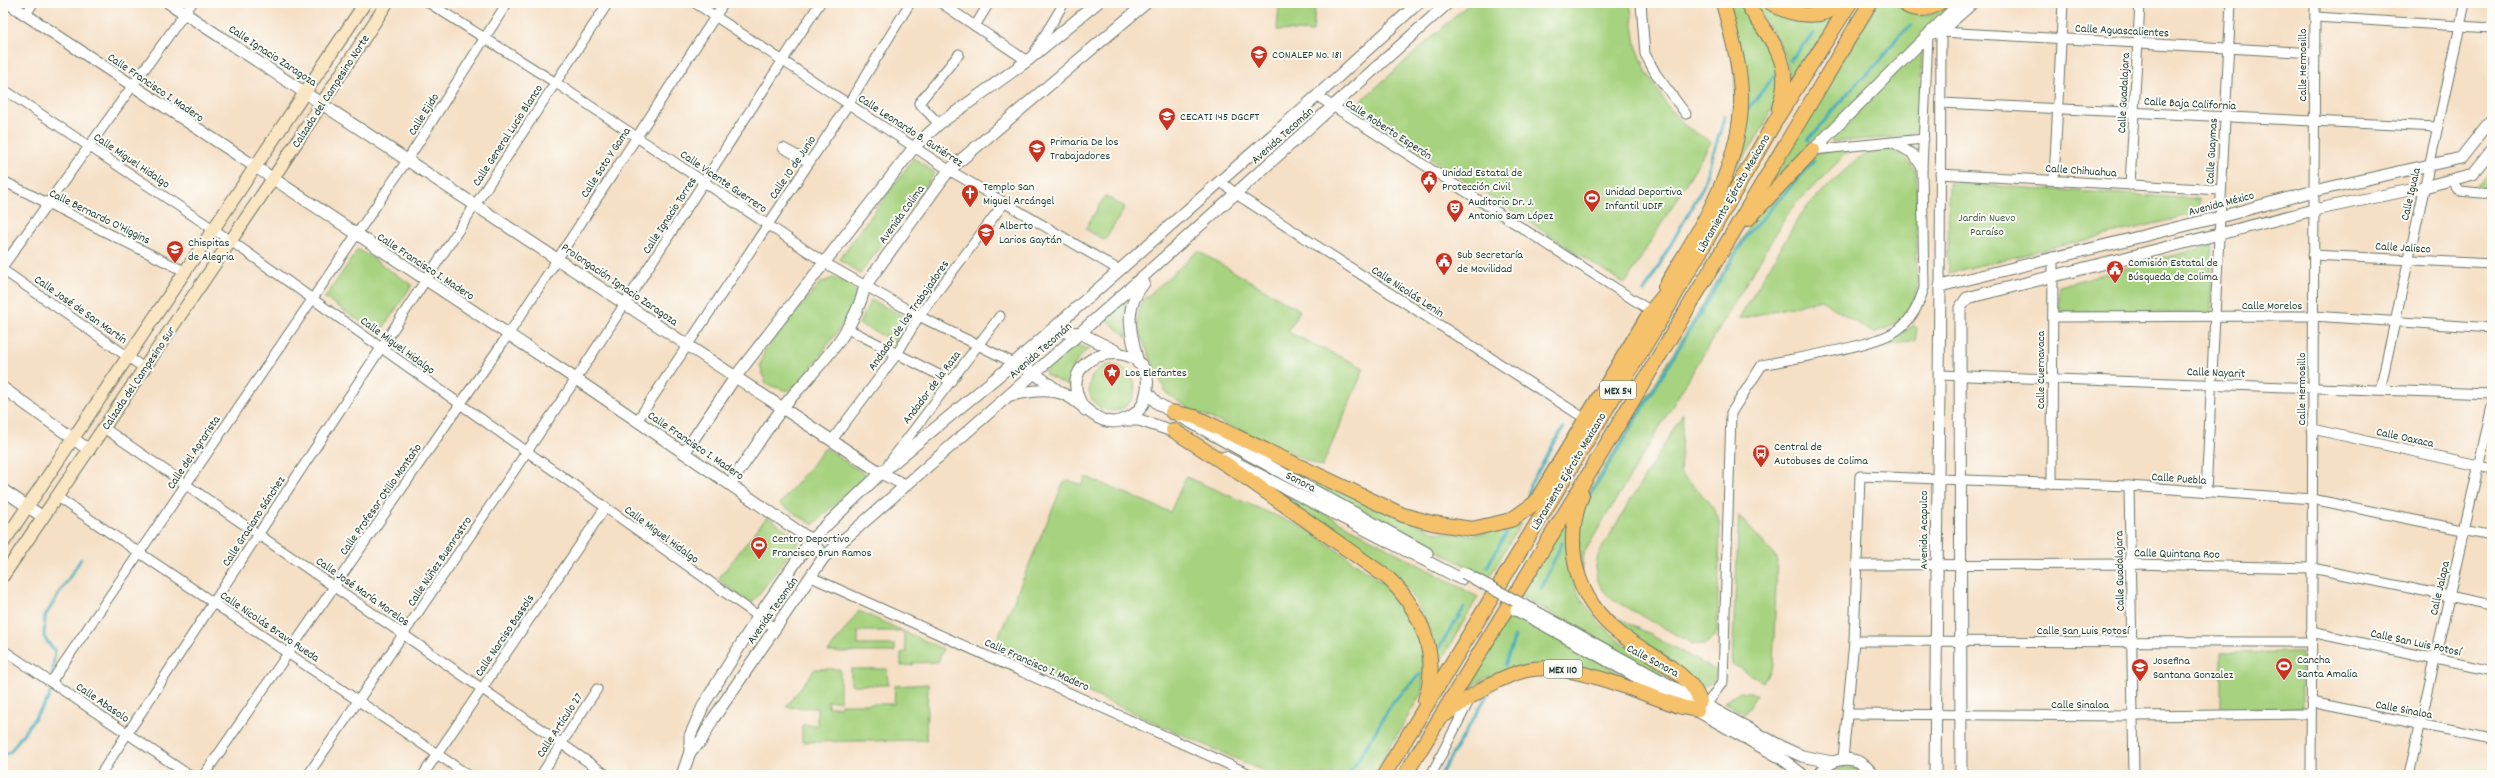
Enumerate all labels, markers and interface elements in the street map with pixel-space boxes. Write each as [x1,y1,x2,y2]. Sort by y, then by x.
street label: Calle Ignacio Zaragoza [225,21,320,91]
street label: Calle Aguascalientes [2075,21,2169,42]
street label: Calle Hermosillo [2295,28,2312,102]
street label: Calzada del Campesino Norte [288,32,374,152]
school or university icon: CONALEP No. 181 [1249,44,1269,69]
place label: CONALEP No. 181 [1272,47,1342,64]
street label: Calle Francisco I. Madero [104,50,207,127]
street label: Calle Guadalajara [2114,52,2135,134]
street label: Calle General Lucio Blanco [469,82,548,190]
street label: Calle Ejido [405,90,444,139]
street label: Calle Leonardo B. Gutiérrez [854,91,966,172]
street label: Calle Baja California [2143,94,2237,115]
street label: Calle Roberto Esperón [1341,96,1435,165]
street label: Avenida Tecomán [1248,103,1318,169]
school or university icon: CECATI 145 DGCFT [1157,106,1177,131]
place label: CECATI 145 DGCFT [1180,109,1260,126]
street label: Calle Guaymas [2202,118,2223,184]
street label: Calle Soto Y Gama [577,124,636,201]
street label: Calle Miguel Hidalgo [90,129,173,193]
street label: Libramiento Ejército Mexicano [1693,131,1775,256]
street label: Calle 10 de Junio [766,133,821,203]
place label: Primaria De los Trabajadores [1050,134,1118,165]
school or university icon: Primaria De los Trabajadores [1027,138,1047,163]
street label: Calle Vicente Guerrero [676,147,770,218]
street label: Calle Chihuahua [2045,161,2118,182]
place label: Unidad Estatal de Protección Civil [1442,165,1522,196]
street label: Calle Iguala [2397,166,2426,222]
public building icon: Unidad Estatal de Protección Civil [1419,169,1439,194]
street label: Calle Ignacio Torres [639,174,702,258]
place label: Templo San Miguel Arcángel [983,179,1054,210]
street label: Avenida Colima [875,182,930,248]
church icon: Templo San Miguel Arcángel [960,183,980,208]
place label: Unidad Deportiva Infantil UDIF [1605,184,1683,215]
street label: Calle Bernardo O'Higgins [46,185,153,249]
street label: Avenida México [2187,187,2256,221]
sports icon: Unidad Deportiva Infantil UDIF [1582,188,1602,213]
place label: Auditorio Dr. J. Antonio Sam López [1468,194,1554,225]
theatre icon: Auditorio Dr. J. Antonio Sam López [1445,198,1465,223]
park label: Jardin Nuevo Paraíso [1958,210,2016,241]
place label: Alberto Larios Gaytán [999,218,1062,249]
school or university icon: Alberto Larios Gaytán [976,222,996,247]
street label: Calle Francisco I. Madero [373,229,477,305]
place label: Chispitas de Alegria [188,235,234,266]
school or university icon: Chispitas de Alegria [165,239,185,264]
street label: Calle Jalisco [2375,239,2431,258]
street label: Prolongación Ignacio Zaragoza [557,240,681,331]
place label: Sub Secretaría de Movilidad [1457,247,1523,278]
public building icon: Sub Secretaría de Movilidad [1434,251,1454,276]
place label: Comisión Estatal de Búsqueda de Colima [2128,255,2218,286]
street label: Andador de los Trabajadores [865,257,954,375]
public building icon: Comisión Estatal de Búsqueda de Colima [2105,259,2125,284]
street label: Calle Nicolás Lenin [1367,262,1447,322]
street label: Calle José de San Martín [30,272,130,349]
street label: Calle Morelos [2242,298,2302,315]
street label: Calle Miguel Hidalgo [356,313,438,379]
street label: Avenida Tecomán [1006,319,1077,383]
street label: Calzada del Campesino Sur [98,323,181,434]
street label: Calle Cuernavaca [2033,330,2050,409]
street label: Andador de la Raza [899,347,966,428]
street label: Calle Hermosillo [2294,352,2311,426]
place icon: Los Elefantes [1102,362,1122,387]
street label: Calle Nayarit [2186,364,2246,383]
place label: Los Elefantes [1125,365,1187,382]
road number: MEX 54 [1600,381,1636,399]
street label: Calle Francisco I. Madero [644,408,747,485]
street label: Libramiento Ejército Mexicano [1527,410,1611,534]
street label: Calle del Agrarista [163,412,225,493]
street label: Calle Oaxaca [2374,424,2435,453]
place label: Central de Autobuses de Colima [1774,439,1868,470]
street label: Calle Profesor Otilio Montaño [336,440,426,559]
bus stop icon: Central de Autobuses de Colima [1751,443,1771,468]
street label: Sonora [1282,468,1319,497]
street label: Calle Puebla [2151,469,2207,490]
street label: Calle Graciano Sánchez [219,473,290,570]
street label: Avenida Acapulco [1916,490,1933,570]
street label: Calle Miguel Hidalgo [620,502,702,568]
street label: Calle Núñez Buenrostro [404,513,477,610]
street label: Calle Guadalajara [2111,530,2130,611]
place label: Centro Deportivo Francisco Brun Ramos [772,531,872,562]
sports icon: Centro Deportivo Francisco Brun Ramos [749,535,769,560]
street label: Calle Quintana Roo [2134,545,2220,564]
street label: Calle José María Morelos [312,553,412,631]
street label: Calle Jalapa [2426,559,2455,617]
street label: Avenida Tecomán [744,573,803,648]
street label: Calle Nicolás Bravo Rueda [216,588,323,667]
street label: Calle Narciso Bassols [471,591,539,680]
street label: Calle San Luis Potosí [2037,623,2130,640]
street label: Calle San Luis Potosí [2369,626,2463,662]
street label: Calle Francisco I. Madero [981,635,1091,696]
street label: Calle Sonora [1623,640,1682,682]
place label: Cancha Santa Amalia [2297,652,2358,683]
place label: Josefina Santana Gonzalez [2153,653,2234,684]
sports icon: Cancha Santa Amalia [2274,656,2294,681]
school or university icon: Josefina Santana Gonzalez [2130,657,2150,682]
road number: MEX 110 [1544,660,1582,678]
street label: Calle Abasolo [72,679,132,727]
street label: Calle Artículo 27 [533,690,588,761]
street label: Calle Sinaloa [2051,697,2109,714]
street label: Calle Sinaloa [2374,697,2434,724]

